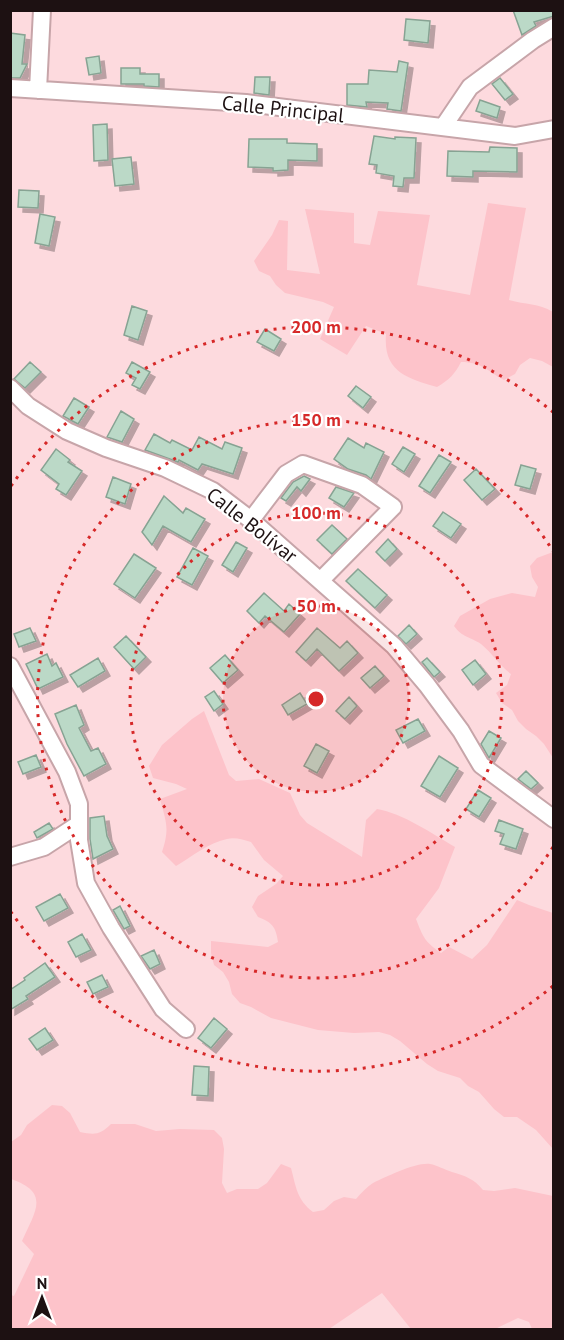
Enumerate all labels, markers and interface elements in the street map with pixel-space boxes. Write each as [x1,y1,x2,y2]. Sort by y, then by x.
street label: Calle Principal [221,90,346,128]
text: 200 m [291,315,341,338]
text: 150 m [291,408,341,431]
street label: Calle Bolívar [201,481,303,569]
text: 100 m [291,501,341,524]
text: 50 m [296,594,336,617]
centre of rings [306,689,326,709]
north arrow [12,1268,72,1328]
text: N [37,1273,47,1293]

